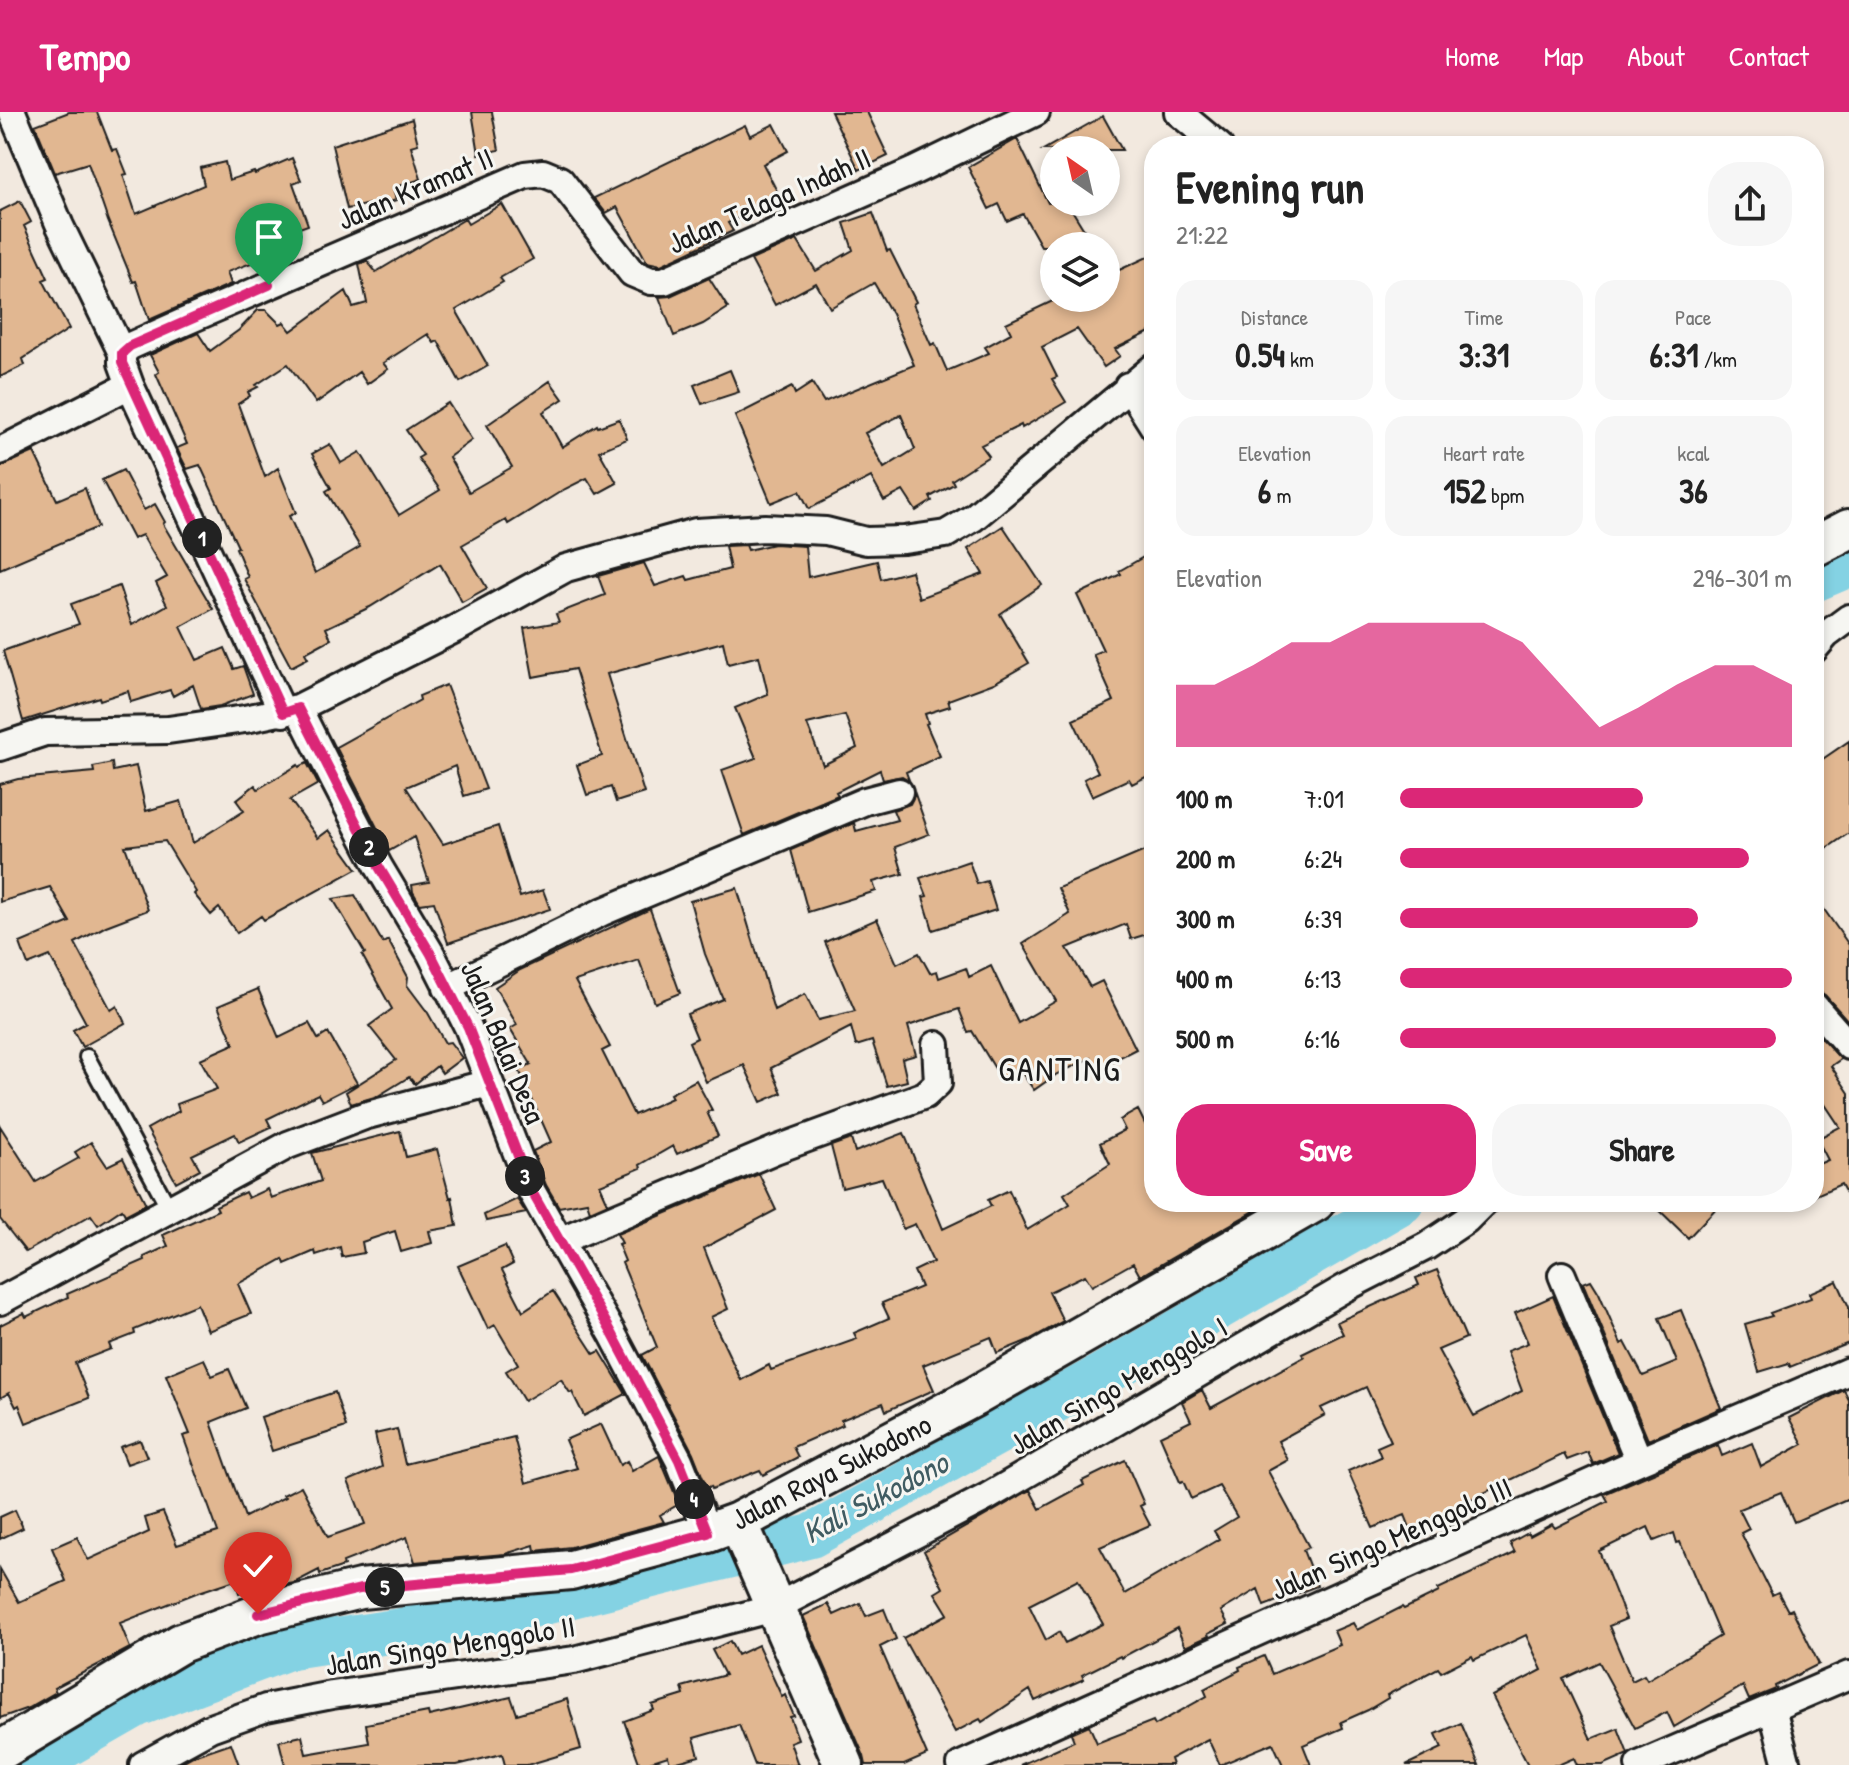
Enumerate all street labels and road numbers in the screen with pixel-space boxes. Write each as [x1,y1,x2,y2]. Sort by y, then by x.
street label: Jalan Kramat II [331,137,499,239]
street label: Jalan Telaga Indah II [661,137,877,263]
street label: Jalan Balai Desa [452,955,556,1130]
street label: Jalan Singo Menggolo I [1002,1306,1234,1464]
street label: Jalan Raya Sukodono [724,1403,938,1539]
street label: Jalan Singo Menggolo III [1264,1467,1518,1609]
street label: Jalan Singo Menggolo II [322,1605,578,1685]

